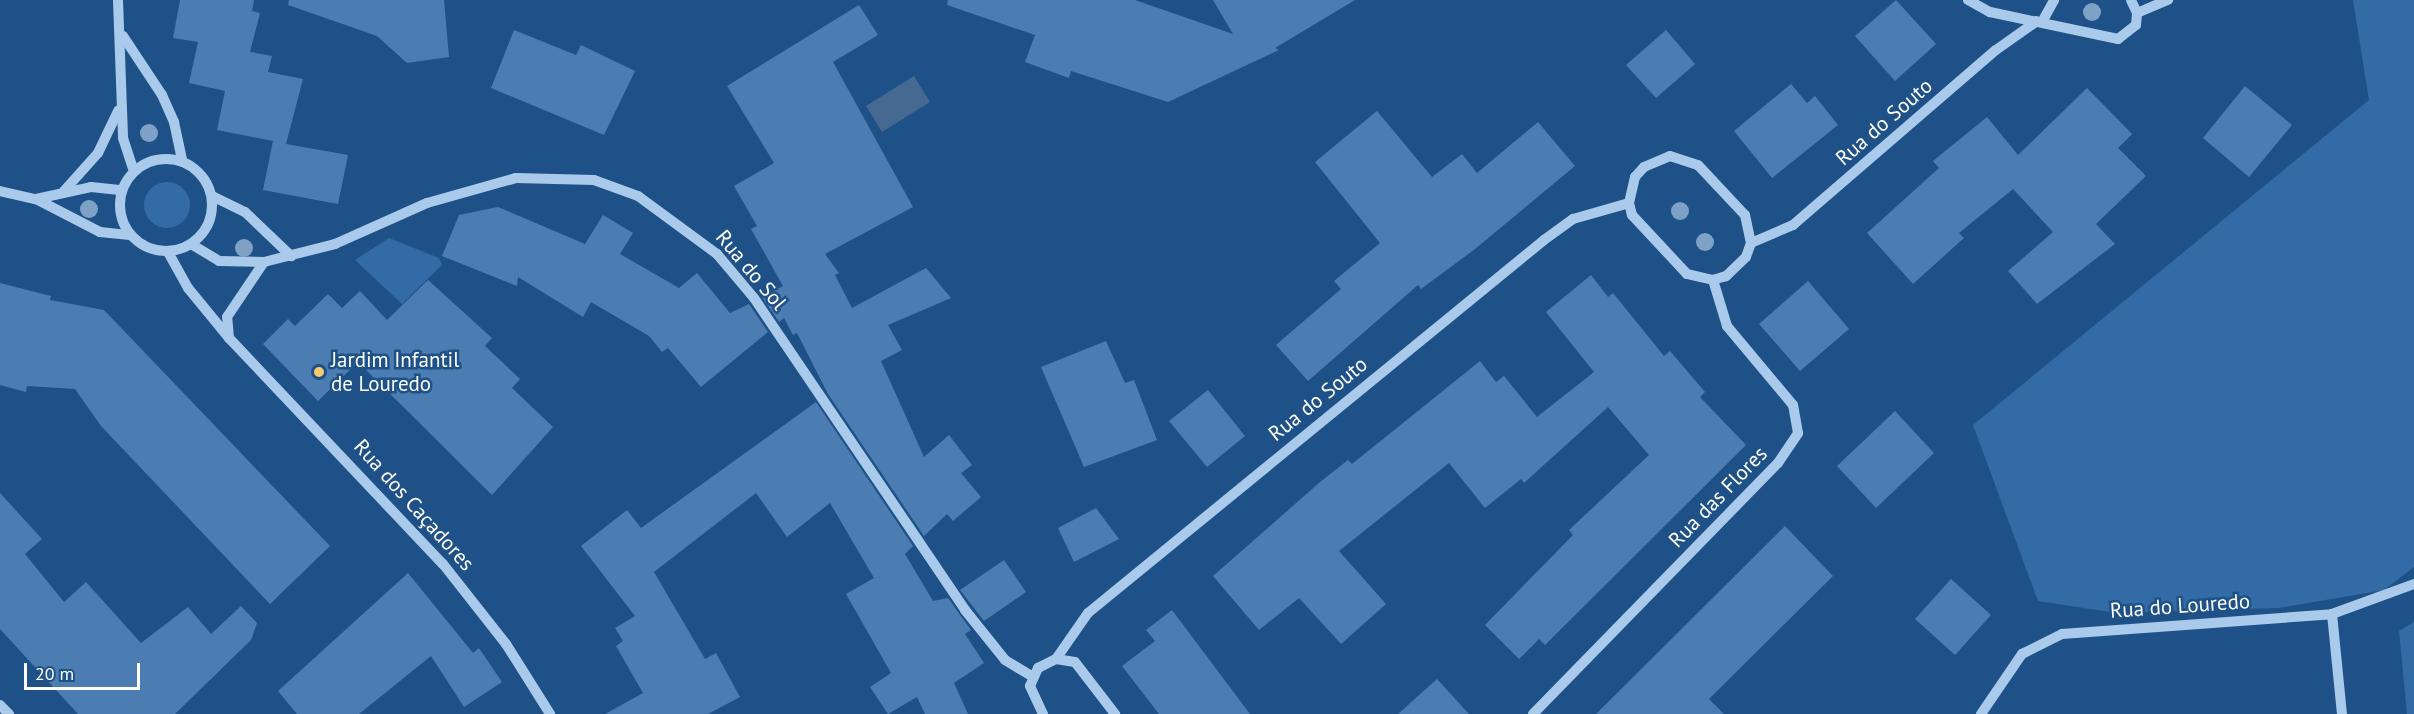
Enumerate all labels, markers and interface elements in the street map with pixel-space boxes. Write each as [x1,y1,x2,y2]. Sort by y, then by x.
street label: Rua do Souto [1831,73,1937,171]
street label: Rua do Sol [710,225,792,315]
place label: Jardim Infantil de Louredo [331,347,459,397]
street label: Rua do Souto [1264,352,1372,446]
marker: Jardim Infantil de Louredo [312,365,326,379]
street label: Rua dos Caçadores [349,434,479,576]
street label: Rua das Flores [1664,441,1772,553]
street label: Rua do Louredo [2109,589,2251,623]
scale bar [27,651,142,689]
text: 20 m [35,662,74,685]

